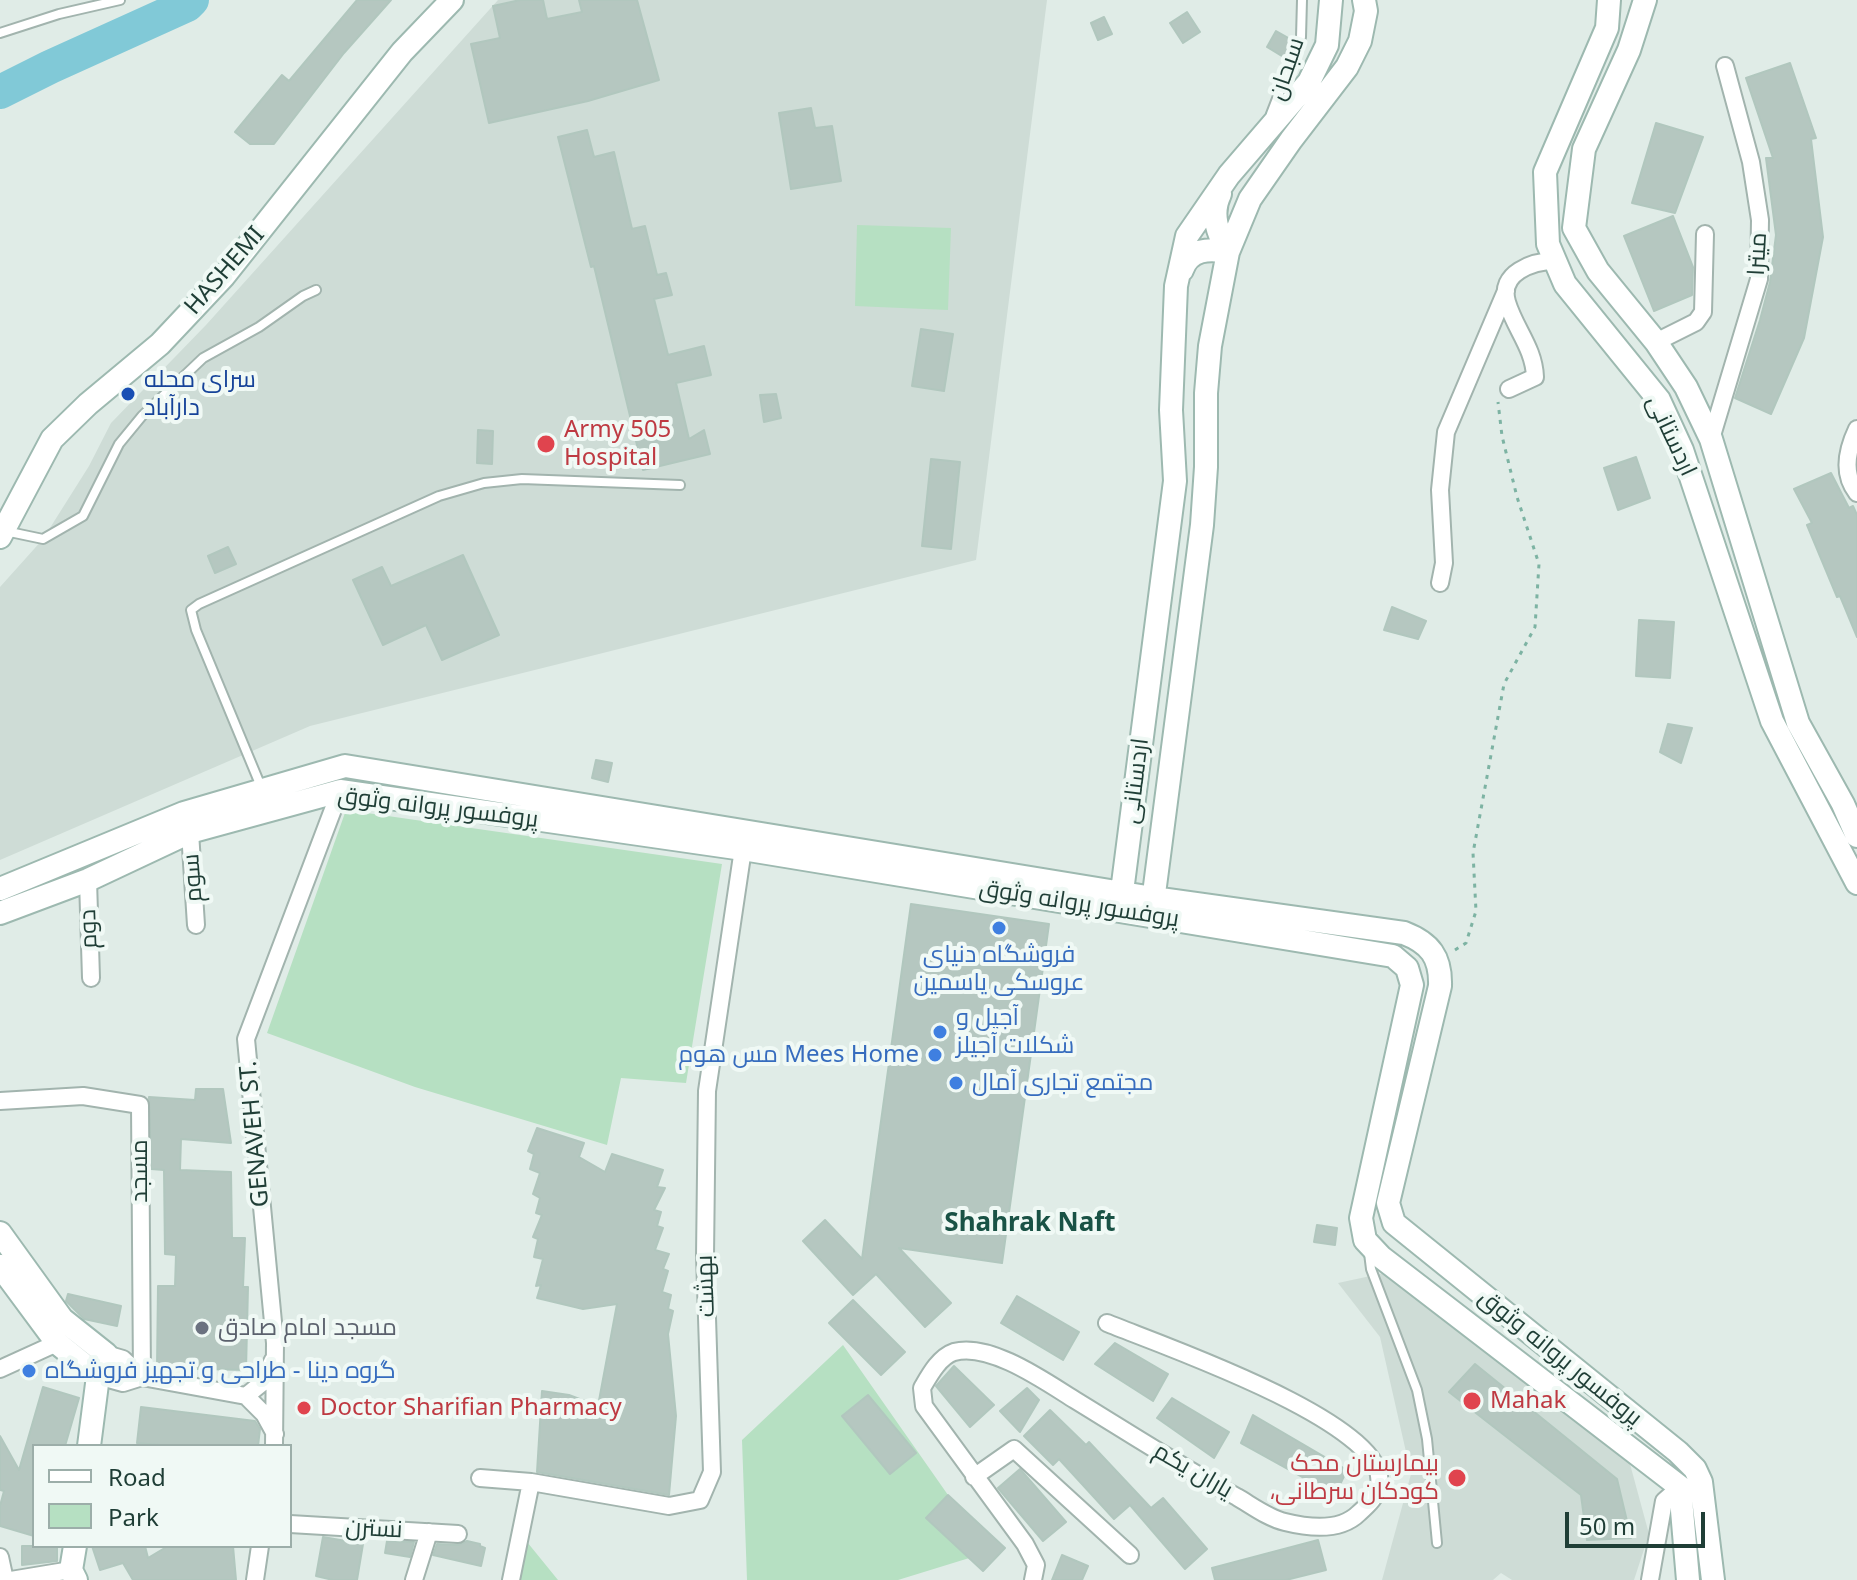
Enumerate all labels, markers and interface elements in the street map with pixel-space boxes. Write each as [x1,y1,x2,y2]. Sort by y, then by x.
street label: سبحان [1263,34,1311,104]
street label: HASHEMI [179,221,271,321]
street label: میترا [1742,232,1774,276]
place label: سرای محله دارآباد [144,366,256,422]
marker: سرای محله دارآباد [119,385,137,403]
street label: اردستانی [1640,391,1702,481]
place label: Army 505 Hospital [564,416,671,472]
marker: Army 505 Hospital [535,433,557,455]
street label: اردستانی [1116,737,1156,825]
street label: پروفسور پروانه وثوق [336,781,540,835]
street label: سوم [177,853,209,903]
street label: پروفسور پروانه وثوق [977,874,1181,934]
street label: دوم [74,909,104,949]
marker: فروشگاه دنیای عروسکی یاسمین [990,919,1008,937]
place label: فروشگاه دنیای عروسکی یاسمین [914,941,1084,997]
place label: آجیل و شکلات آجیلز [956,1004,1074,1060]
marker: آجیل و شکلات آجیلز [931,1023,949,1041]
place label: مس هوم Mees Home [678,1041,919,1069]
marker: مس هوم Mees Home [926,1046,944,1064]
street label: GENAVEH ST. [234,1060,276,1208]
place label: مجتمع تجاری آمال [972,1069,1153,1097]
marker: مجتمع تجاری آمال [947,1074,965,1092]
street label: مسجد [126,1139,154,1203]
district label: Shahrak Naft [944,1208,1116,1240]
street label: بهشت [691,1254,721,1318]
street label: پروفسور پروانه وثوق [1472,1283,1648,1433]
place label: مسجد امام صادق [218,1314,397,1342]
marker: مسجد امام صادق [193,1319,211,1337]
place label: گروه دینا - طراحی و تجهیز فروشگاه [45,1357,396,1385]
marker: گروه دینا - طراحی و تجهیز فروشگاه [20,1362,38,1380]
place label: Mahak [1490,1387,1566,1415]
marker: Mahak [1461,1390,1483,1412]
place label: Doctor Sharifian Pharmacy [320,1394,622,1422]
marker: Doctor Sharifian Pharmacy [295,1399,313,1417]
street label: یاران یکم [1148,1437,1238,1505]
legend [32,1444,292,1548]
place label: بیمارستان محک ،کودکان سرطانی [1270,1450,1439,1506]
text: Road [108,1460,166,1493]
marker: بیمارستان محک ،کودکان سرطانی [1446,1467,1468,1489]
scale bar [1569,1496,1709,1546]
text: Park [108,1500,159,1533]
text: 50 m [1579,1509,1635,1542]
street label: نسترن [345,1513,403,1545]

